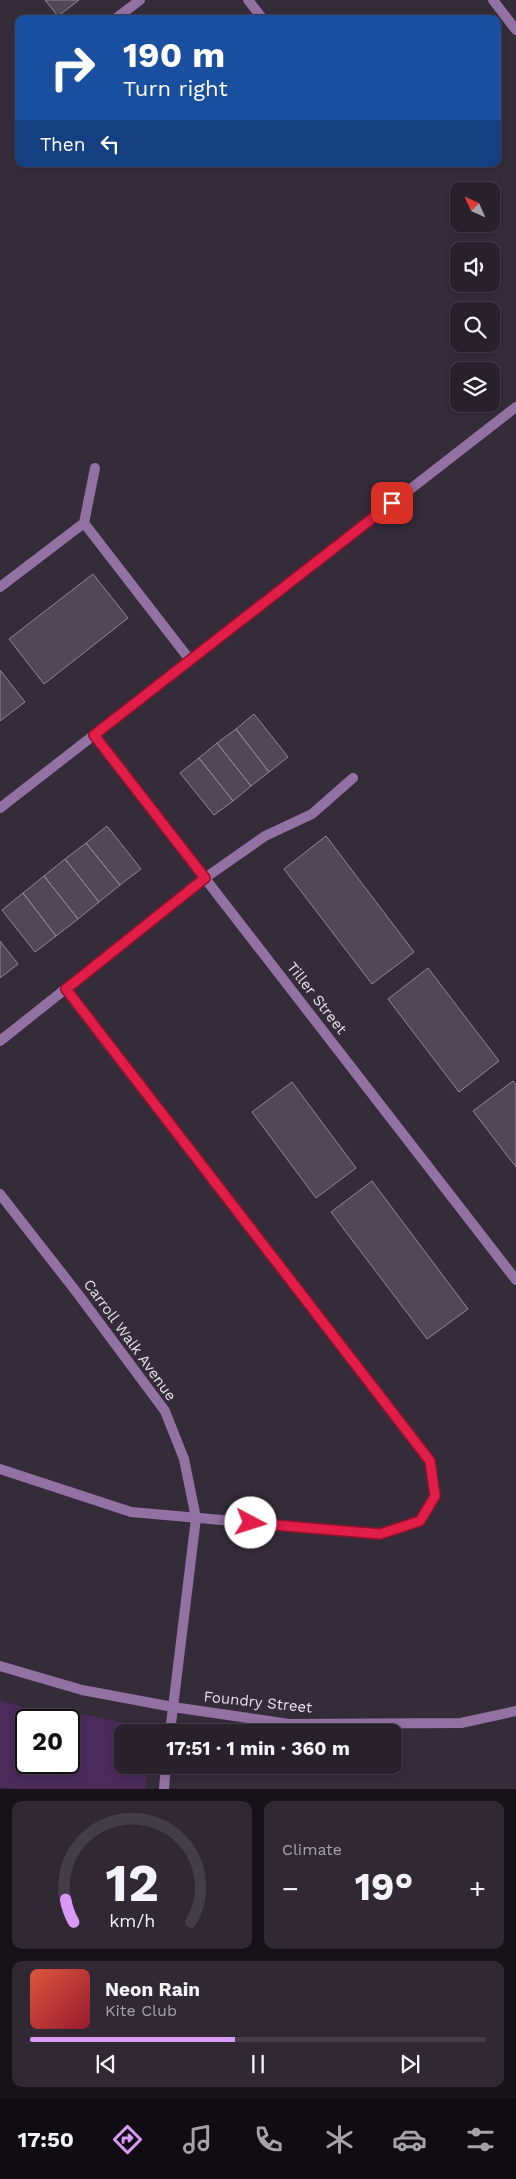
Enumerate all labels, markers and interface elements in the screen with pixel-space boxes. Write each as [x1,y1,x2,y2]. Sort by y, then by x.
text: 190 m [123,34,225,76]
icon: right [40,35,105,100]
text: Turn right [123,76,228,101]
icon: left [96,130,124,158]
text: Then [40,133,86,156]
north arrow [450,182,500,232]
map controls [450,182,500,412]
button: sound [450,242,500,292]
button: search [450,302,500,352]
button: layers [450,362,500,412]
pin [371,482,413,524]
icon: arrive [378,489,406,517]
street label: Tiller Street [283,958,351,1038]
street label: Carroll Walk Avenue [80,1276,180,1404]
position arrow [224,1496,276,1548]
street label: Foundry Street [203,1687,314,1717]
speed limit sign: 20 [15,1709,80,1774]
text: 17:51 · 1 min · 360 m [166,1737,350,1760]
text: Climate [282,1840,342,1859]
text: 12 [105,1853,159,1914]
text: 19° [355,1865,413,1909]
text: − [282,1872,299,1905]
text: + [469,1872,486,1905]
text: km/h [109,1910,155,1931]
text: Neon Rain [105,1978,200,2001]
text: Kite Club [105,2001,177,2020]
icon: previous [92,2050,120,2078]
icon: pause [244,2050,272,2078]
icon: next [396,2050,424,2078]
icon: directions [110,2122,145,2157]
icon: music [180,2122,215,2157]
icon: phone [251,2122,286,2157]
icon: climate [322,2122,357,2157]
icon: car [392,2122,427,2157]
icon: filters [463,2122,498,2157]
text: 17:50 [18,2127,74,2152]

